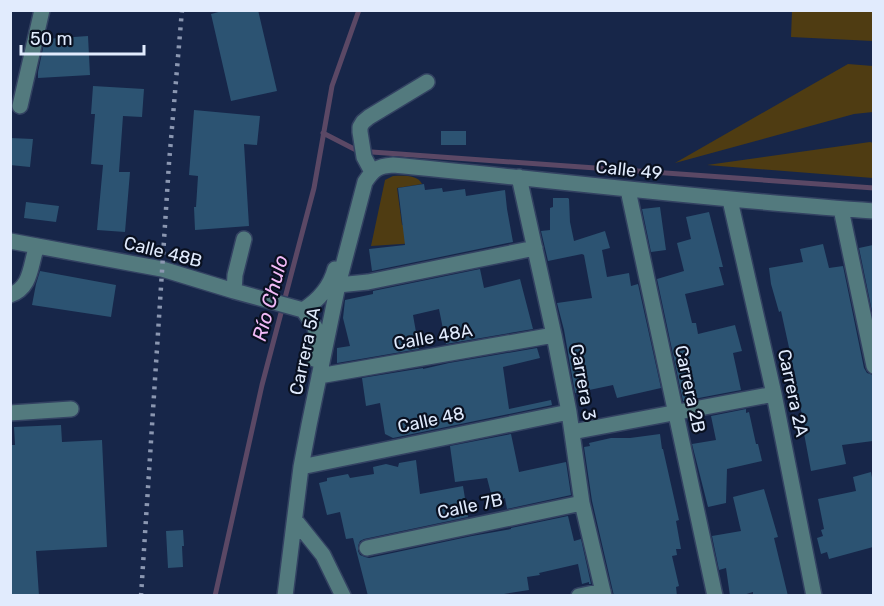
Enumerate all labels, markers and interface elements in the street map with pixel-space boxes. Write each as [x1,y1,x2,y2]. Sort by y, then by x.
scale bar [21,18,144,56]
text: 50 m [30,28,73,50]
street label: Calle 49 [595,156,663,184]
street label: Calle 48B [122,232,204,272]
water label: Río Chulo [247,252,293,344]
street label: Carrera 5A [285,305,325,397]
street label: Calle 48A [392,319,474,355]
street label: Carrera 3 [565,342,601,422]
street label: Carrera 2B [670,343,710,435]
street label: Carrera 2A [773,347,813,439]
street label: Calle 48 [396,402,466,438]
street label: Calle 7B [435,488,505,524]

